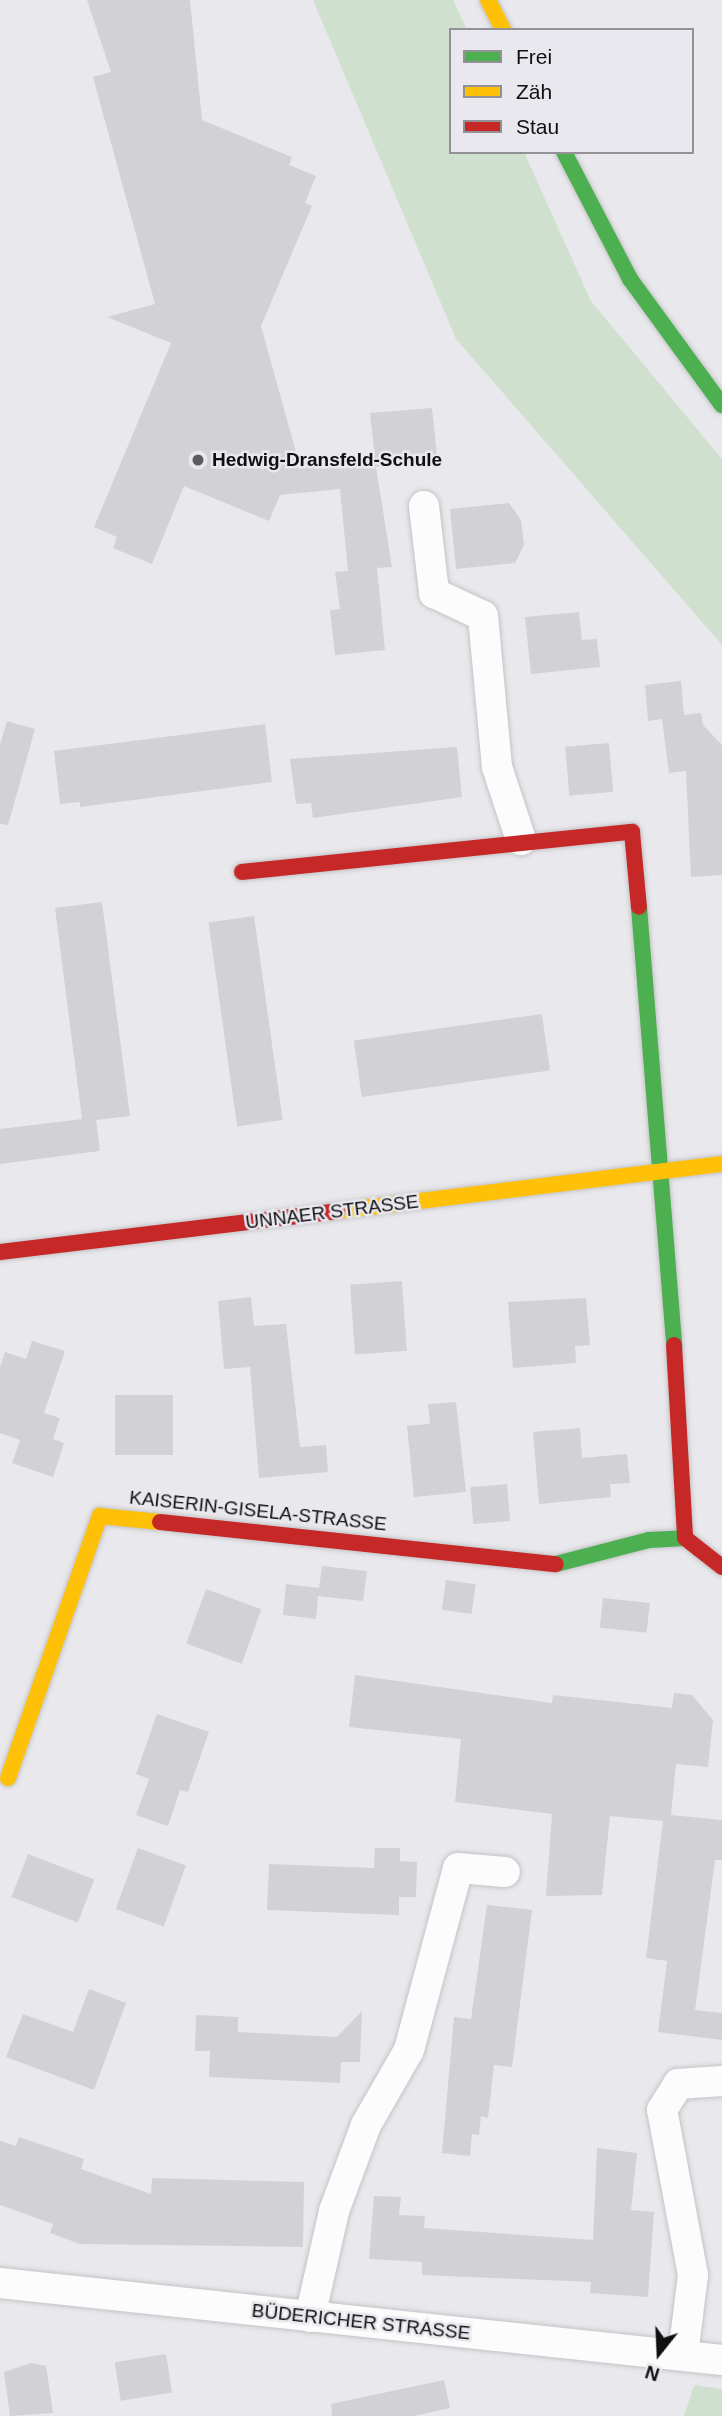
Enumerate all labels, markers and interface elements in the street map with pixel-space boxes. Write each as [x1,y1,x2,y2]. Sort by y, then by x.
legend [449,28,694,154]
text: Frei [516,45,552,68]
text: Zäh [516,80,552,103]
text: Stau [516,115,559,138]
place label: Hedwig-Dransfeld-Schule [212,449,442,471]
marker: Hedwig-Dransfeld-Schule [190,452,206,468]
street label: UNNAER STRASSE [244,1190,420,1234]
street label: KAISERIN-GISELA-STRASSE [128,1486,388,1536]
street label: BÜDERICHER STRASSE [251,2299,471,2345]
north arrow [624,2318,694,2388]
text: N [643,2361,662,2386]

